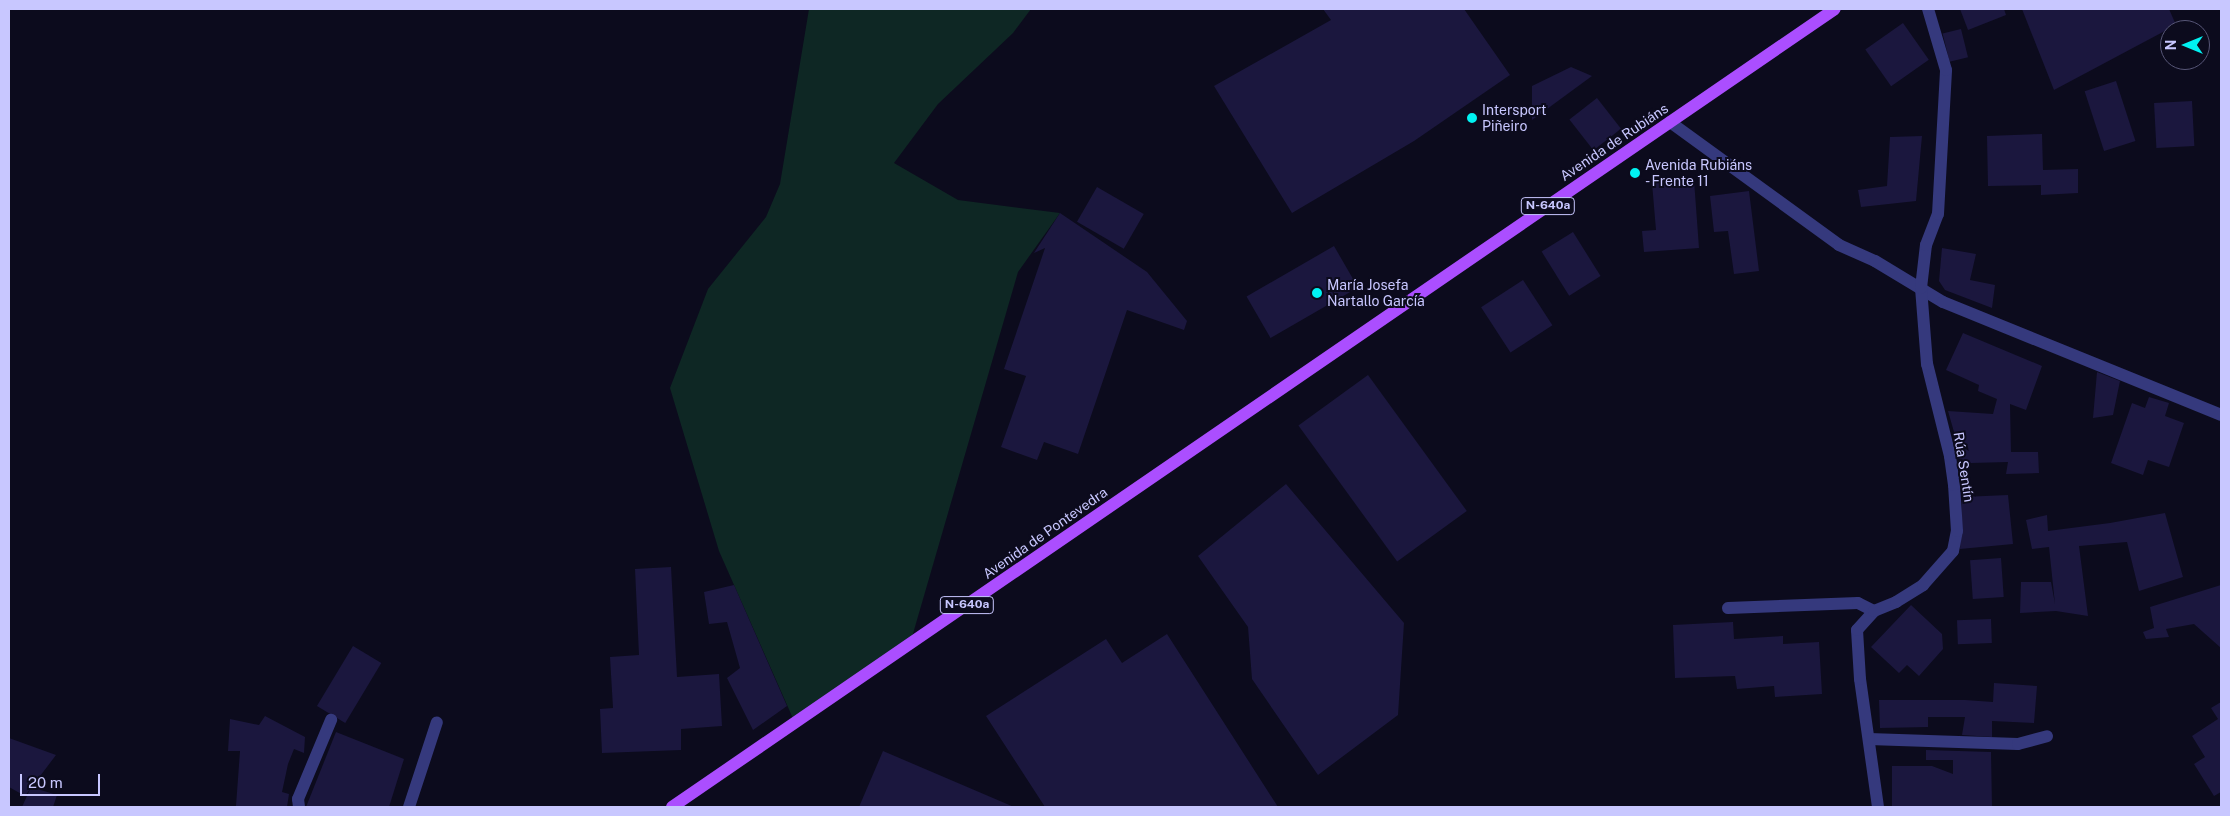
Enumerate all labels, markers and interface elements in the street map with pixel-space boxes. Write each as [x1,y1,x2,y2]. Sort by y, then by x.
north arrow [2160,20,2210,70]
text: N [2163,40,2179,50]
street label: Avenida de Rubiáns [1557,100,1671,184]
place label: Intersport Piñeiro [1482,102,1546,134]
marker: Intersport Piñeiro [1466,112,1478,124]
place label: Avenida Rubiáns - Frente 11 [1645,157,1752,190]
marker: Avenida Rubiáns - Frente 11 [1629,167,1641,179]
road number: N-640a [1520,197,1576,216]
place label: María Josefa Nartallo García [1327,277,1425,310]
marker: María Josefa Nartallo García [1311,287,1323,299]
street label: Rúa Sentín [1950,431,1978,503]
street label: Avenida de Pontevedra [979,484,1111,582]
road number: N-640a [940,596,994,614]
scale bar [22,764,102,796]
text: 20 m [28,774,63,791]

